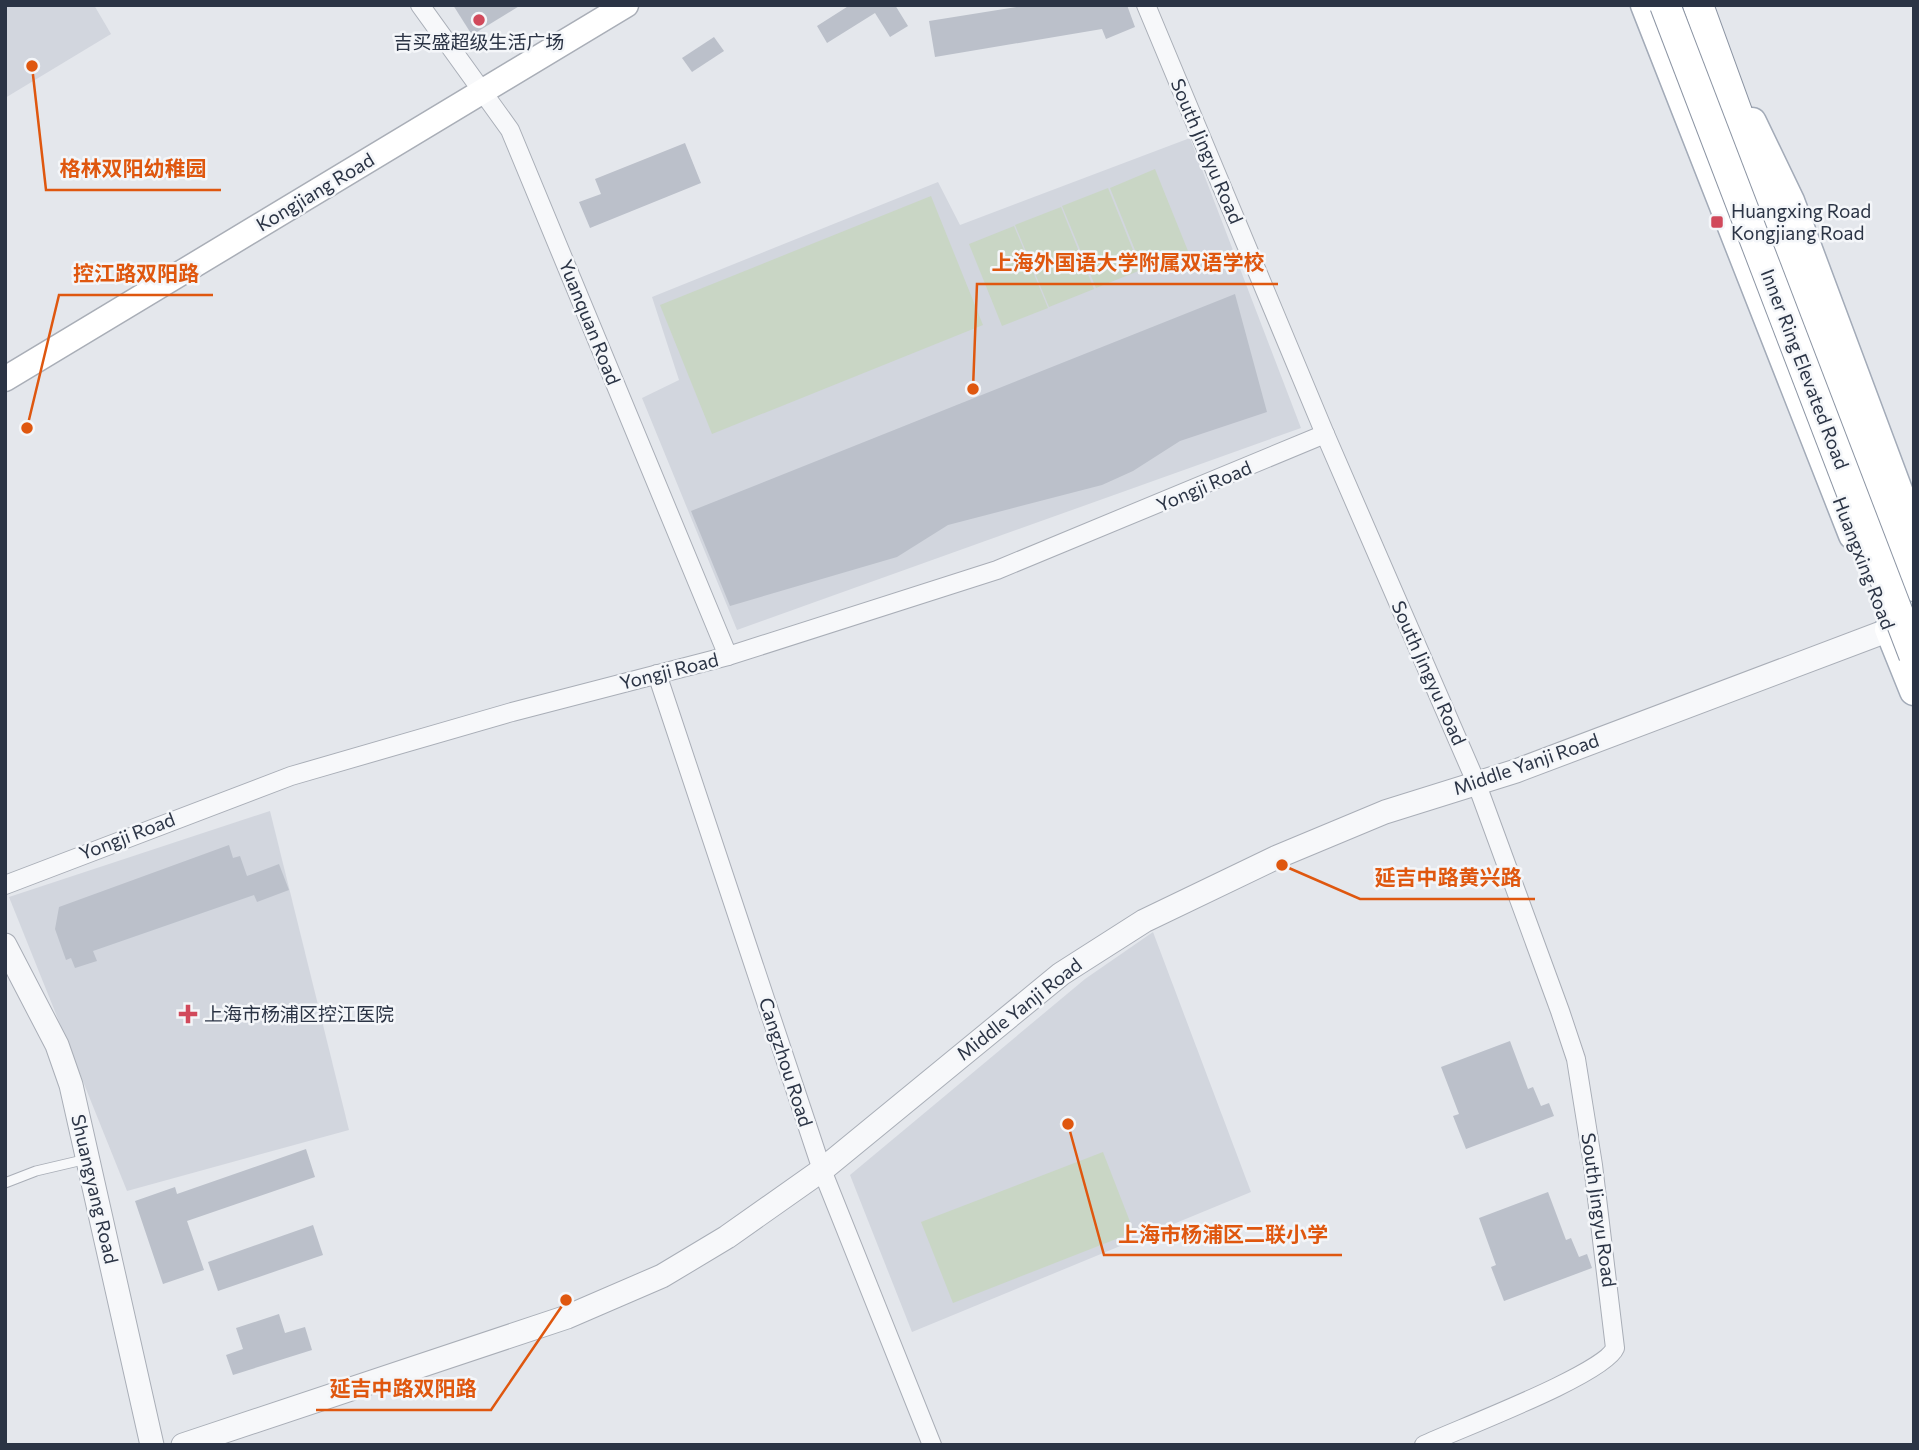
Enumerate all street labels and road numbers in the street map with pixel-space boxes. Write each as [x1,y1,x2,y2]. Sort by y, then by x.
street label: South Jingyu Road [1166,75,1248,227]
street label: Kongjiang Road [252,147,378,236]
street label: Yuanquan Road [555,256,626,388]
street label: Inner Ring Elevated Road [1757,265,1854,472]
street label: Yongji Road [1153,455,1255,516]
street label: Huangxing Road [1829,493,1900,632]
street label: South Jingyu Road [1387,597,1472,748]
street label: Yongji Road [617,647,721,694]
street label: Middle Yanji Road [1450,728,1602,799]
street label: Yongji Road [76,807,178,864]
street label: Middle Yanji Road [952,953,1086,1065]
street label: Cangzhou Road [755,994,818,1129]
street label: Shuangyang Road [67,1112,124,1266]
street label: South Jingyu Road [1577,1131,1622,1289]

